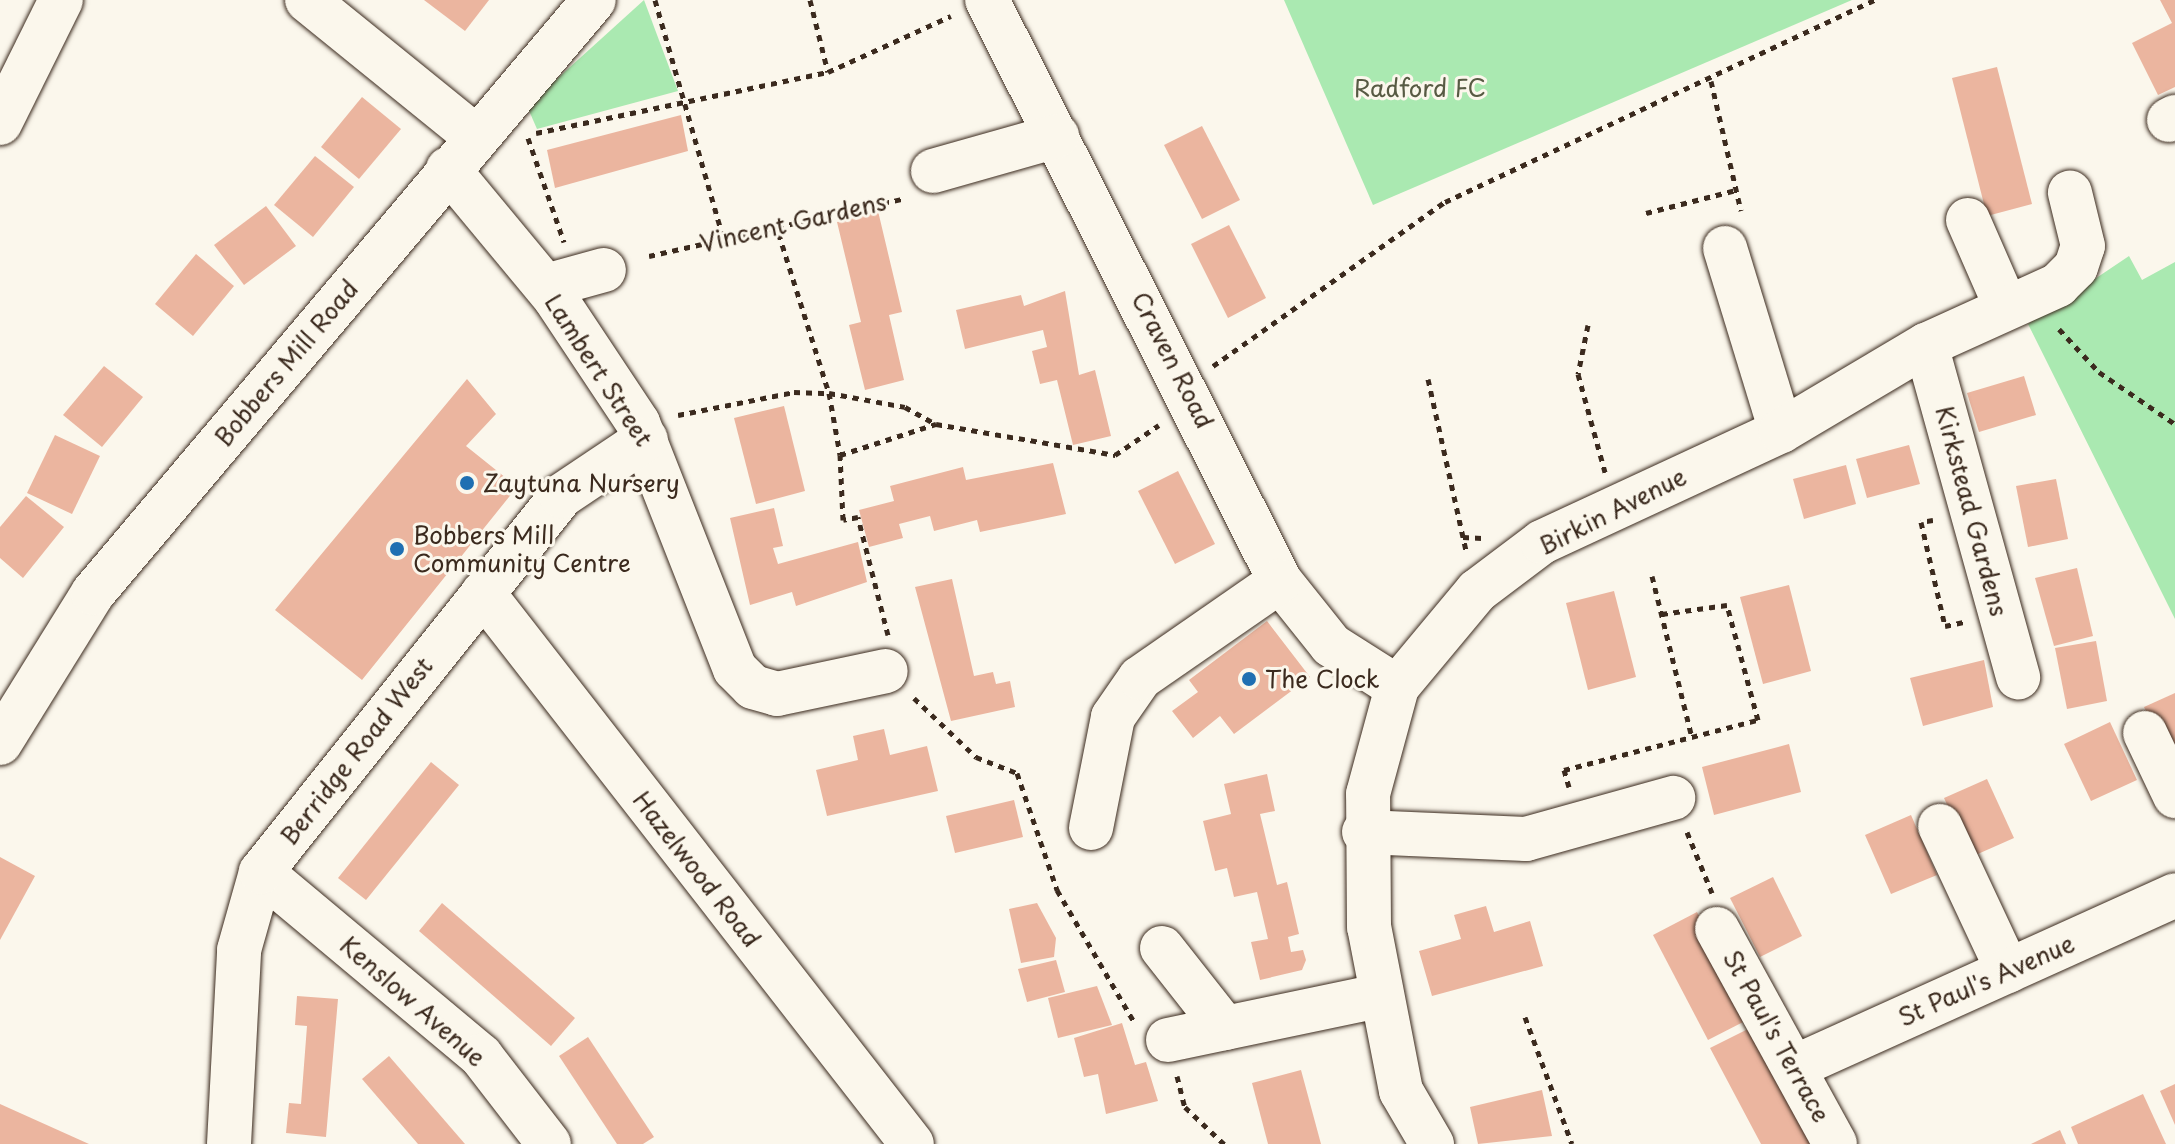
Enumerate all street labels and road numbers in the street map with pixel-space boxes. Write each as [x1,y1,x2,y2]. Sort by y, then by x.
street label: Vincent Gardens [697,187,889,257]
street label: Bobbers Mill Road [208,274,364,452]
street label: Craven Road [1126,287,1220,433]
street label: Lambert Street [539,288,659,452]
street label: Kirkstead Gardens [1930,404,2014,618]
street label: Birkin Avenue [1534,462,1690,560]
street label: Berridge Road West [274,652,438,850]
street label: Hazelwood Road [627,785,767,953]
street label: St Paul's Avenue [1895,929,2077,1031]
street label: Kenslow Avenue [334,930,492,1072]
street label: St Paul's Terrace [1718,945,1836,1127]

